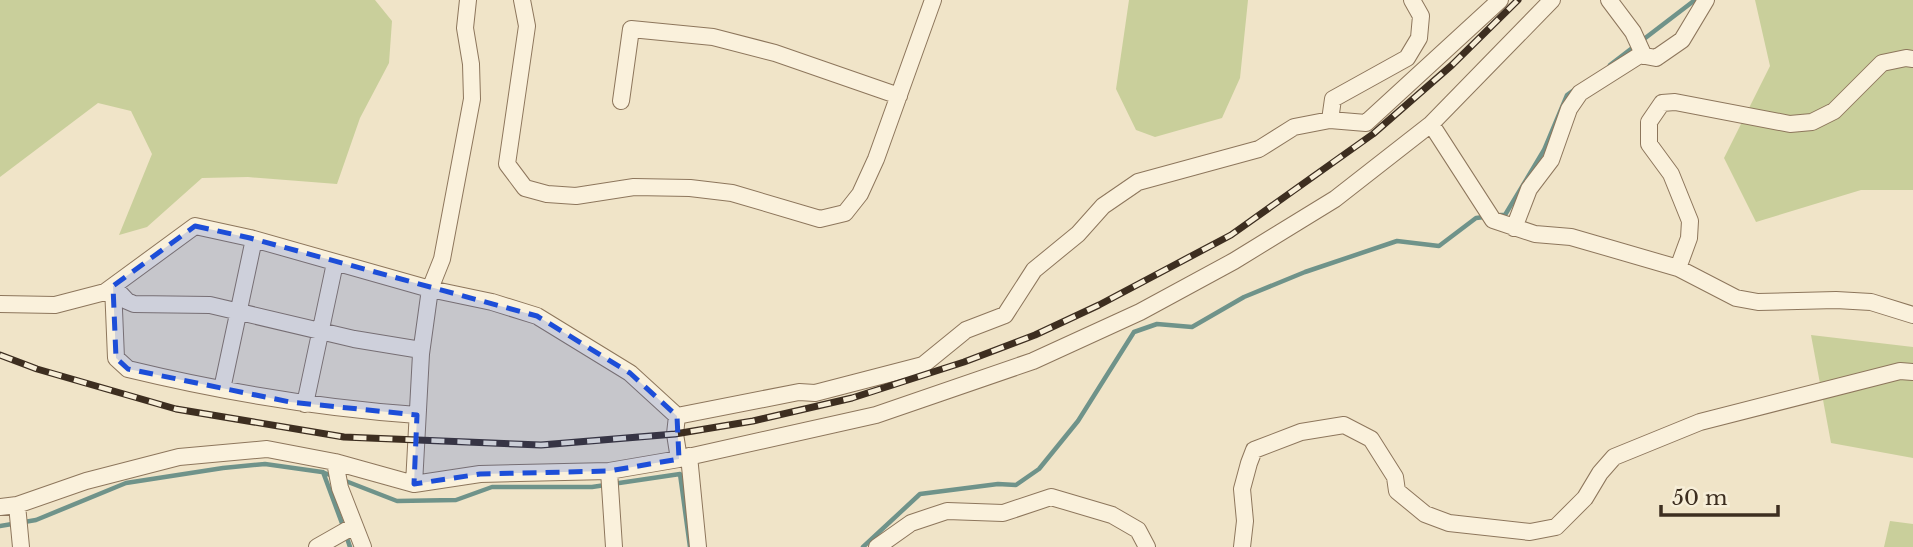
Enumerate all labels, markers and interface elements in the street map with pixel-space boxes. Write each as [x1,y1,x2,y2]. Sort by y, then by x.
scale bar [1661,474,1778,518]
text: 50 m [1672,485,1728,511]

